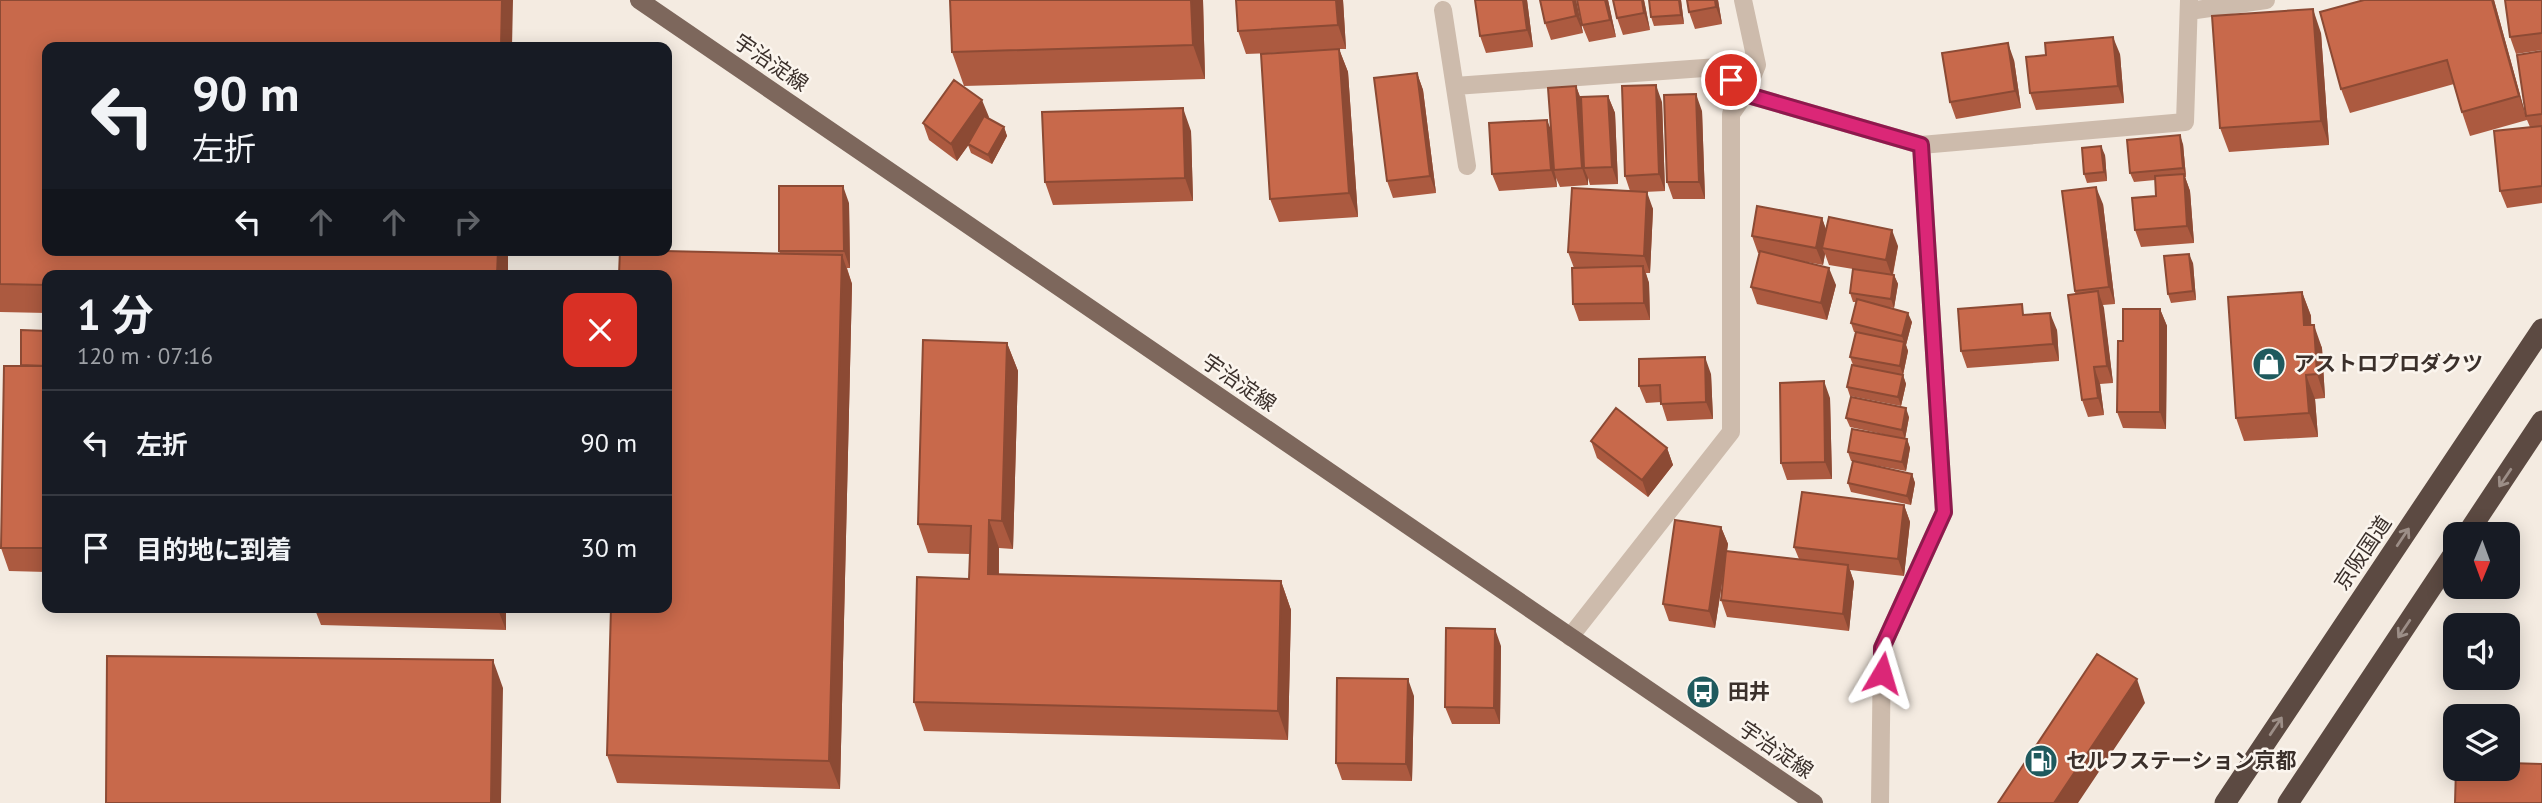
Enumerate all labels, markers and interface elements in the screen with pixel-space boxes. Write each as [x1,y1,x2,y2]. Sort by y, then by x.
street label: 宇治淀線 [729,28,814,97]
pin [1701,50,1761,110]
text: 90 m [192,61,299,125]
icon: arrive [1712,61,1750,99]
icon: left [77,70,168,161]
text: 左折 [192,127,256,169]
icon: left [229,203,267,241]
icon: ahead [302,203,340,241]
icon: ahead [375,203,413,241]
icon: right [448,203,486,241]
text: 1 分 [77,287,153,342]
button: close [563,293,637,367]
text: 120 m · 07:16 [77,341,213,370]
shop icon: アストロプロダクツ [2250,345,2288,383]
street label: 宇治淀線 [1197,348,1282,417]
place label: アストロプロダクツ [2294,350,2483,377]
icon: left [77,424,115,462]
text: 90 m [581,426,637,459]
text: 左折 [136,428,188,461]
one-way arrow [2497,467,2511,487]
street label: 京阪国道 [2328,510,2397,595]
north arrow [2443,522,2520,598]
map controls [2443,522,2520,781]
one-way arrow [2396,528,2410,547]
icon: arrive [77,529,115,567]
text: 30 m [581,531,637,564]
text: 目的地に到着 [136,533,292,566]
button: sound [2443,613,2520,690]
one-way arrow [2397,619,2411,638]
position arrow [1845,636,1919,710]
bus stop icon: 田井 [1684,673,1722,711]
place label: 田井 [1728,678,1770,705]
button: layers [2443,704,2520,781]
street label: 宇治淀線 [1734,715,1819,784]
one-way arrow [2269,717,2283,736]
fuel station icon: セルフステーション京都 [2022,742,2060,780]
place label: セルフステーション京都 [2066,747,2297,774]

